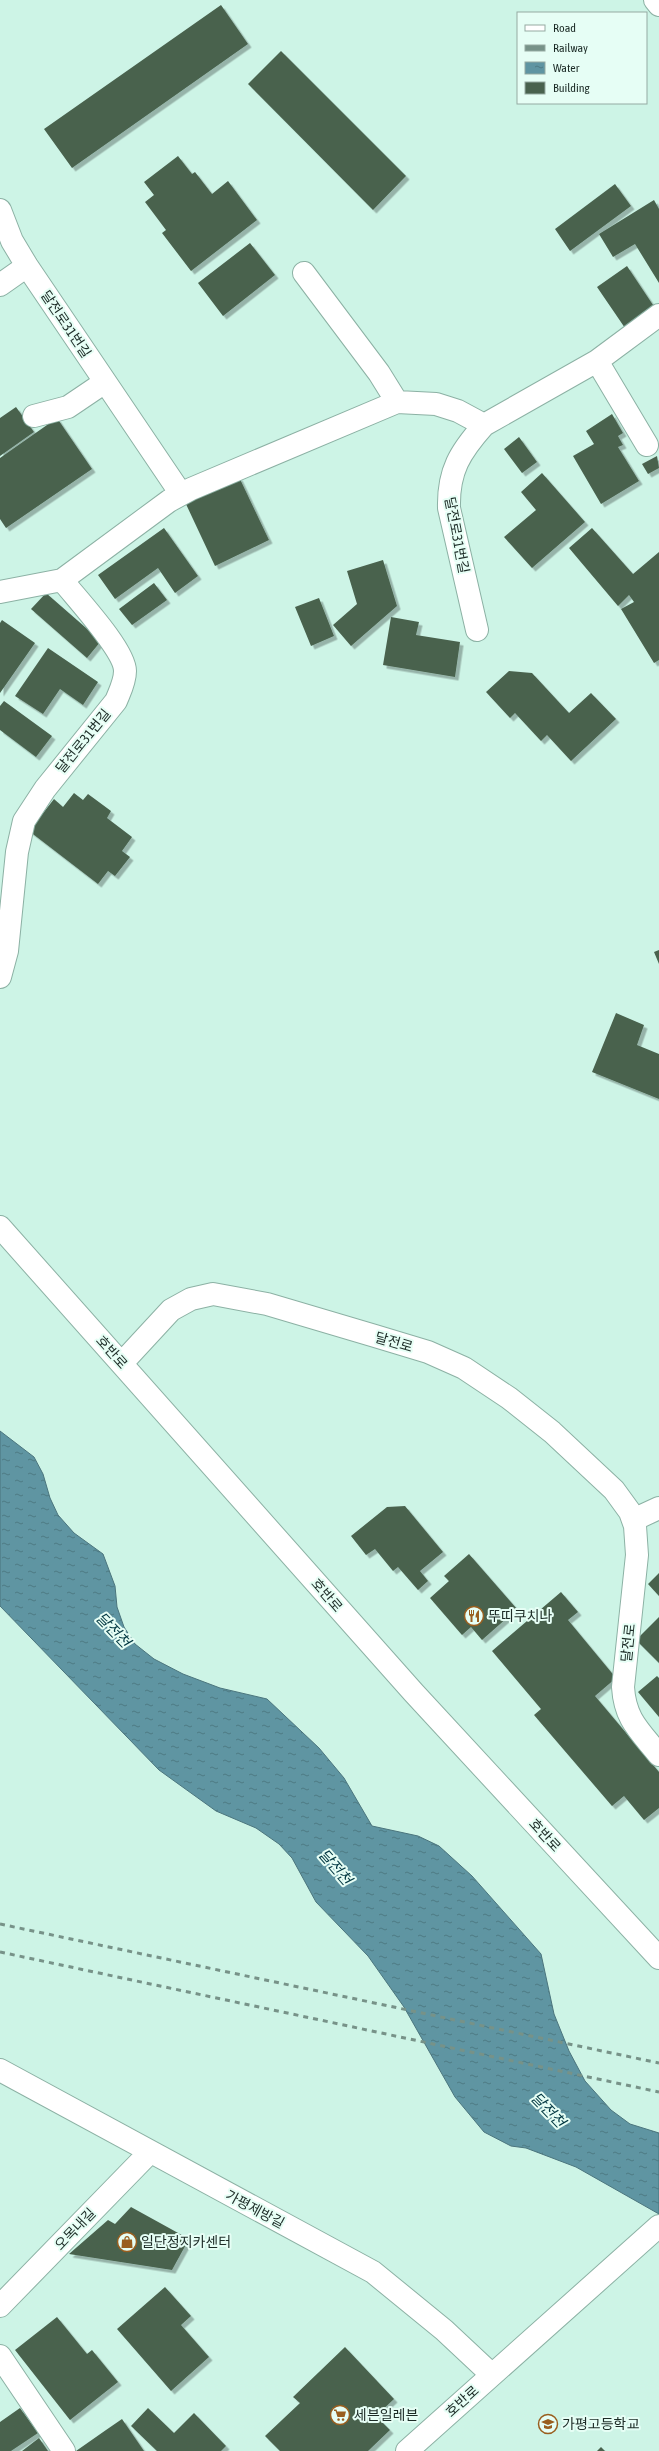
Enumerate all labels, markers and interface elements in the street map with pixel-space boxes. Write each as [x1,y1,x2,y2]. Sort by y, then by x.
legend [517,12,647,104]
text: Road [553,21,576,35]
text: Railway [553,41,588,55]
text: Water [553,61,580,75]
text: Building [553,81,591,95]
street label: 달전로31번길 [38,287,94,361]
street label: 달전로31번길 [442,495,472,575]
street label: 달전로31번길 [52,706,114,776]
street label: 달전로 [373,1329,415,1355]
street label: 호반로 [93,1332,131,1372]
street label: 호반로 [308,1575,346,1615]
restaurant icon: 뚜띠쿠치나 [463,1605,485,1627]
place label: 뚜띠쿠치나 [488,1608,553,1624]
water label: 달전천 [93,1609,135,1652]
street label: 달전로 [618,1623,638,1663]
street label: 호반로 [526,1815,564,1855]
water label: 달전천 [315,1845,357,1890]
water label: 달전천 [528,2089,570,2132]
street label: 가평제방길 [223,2187,287,2231]
street label: 오목내길 [51,2205,99,2253]
shop icon: 일단정지카센터 [116,2231,138,2253]
place label: 일단정지카센터 [141,2234,231,2250]
street label: 호반로 [442,2382,482,2420]
supermarket icon: 세븐일레븐 [329,2404,351,2426]
place label: 세븐일레븐 [354,2407,419,2423]
school or university icon: 가평고등학교 [537,2413,559,2435]
place label: 가평고등학교 [562,2416,639,2432]

